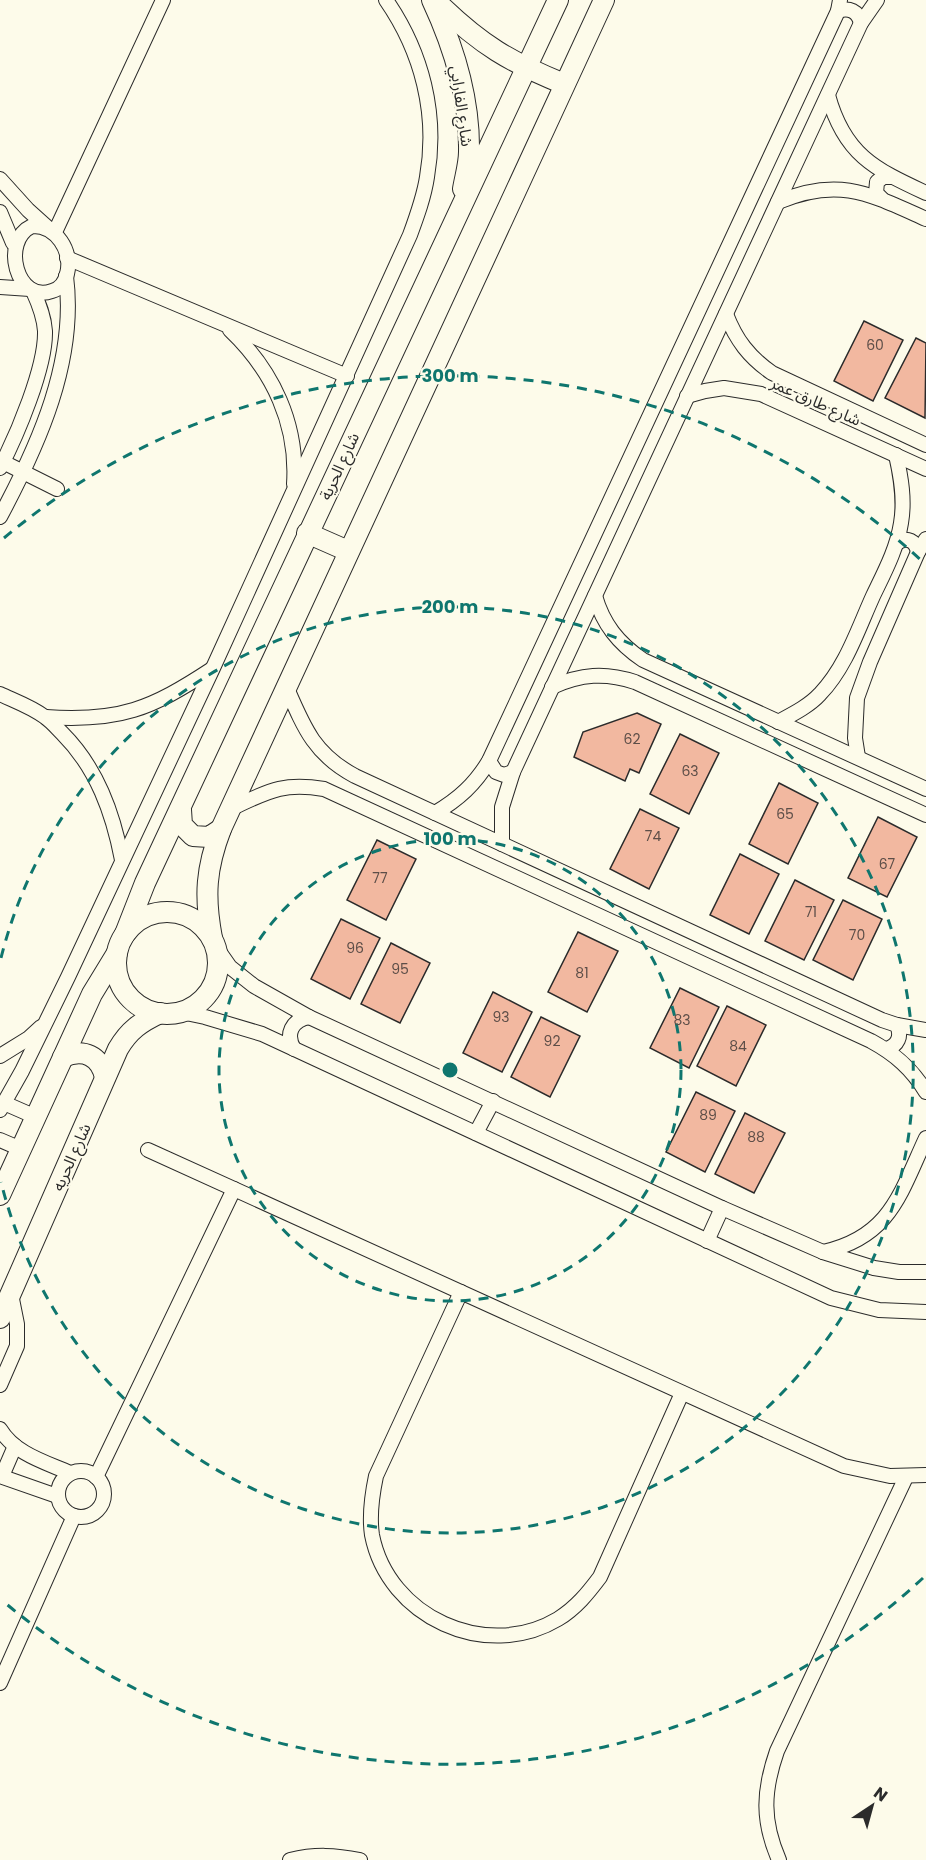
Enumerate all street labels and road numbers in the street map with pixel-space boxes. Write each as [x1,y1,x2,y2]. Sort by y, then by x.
street label: شارع الفارابي [443,64,479,148]
street label: شارع طارق عمر [766,371,865,433]
street label: شارع الحرية [314,429,366,504]
street label: شارع الحريه [46,1120,98,1195]

